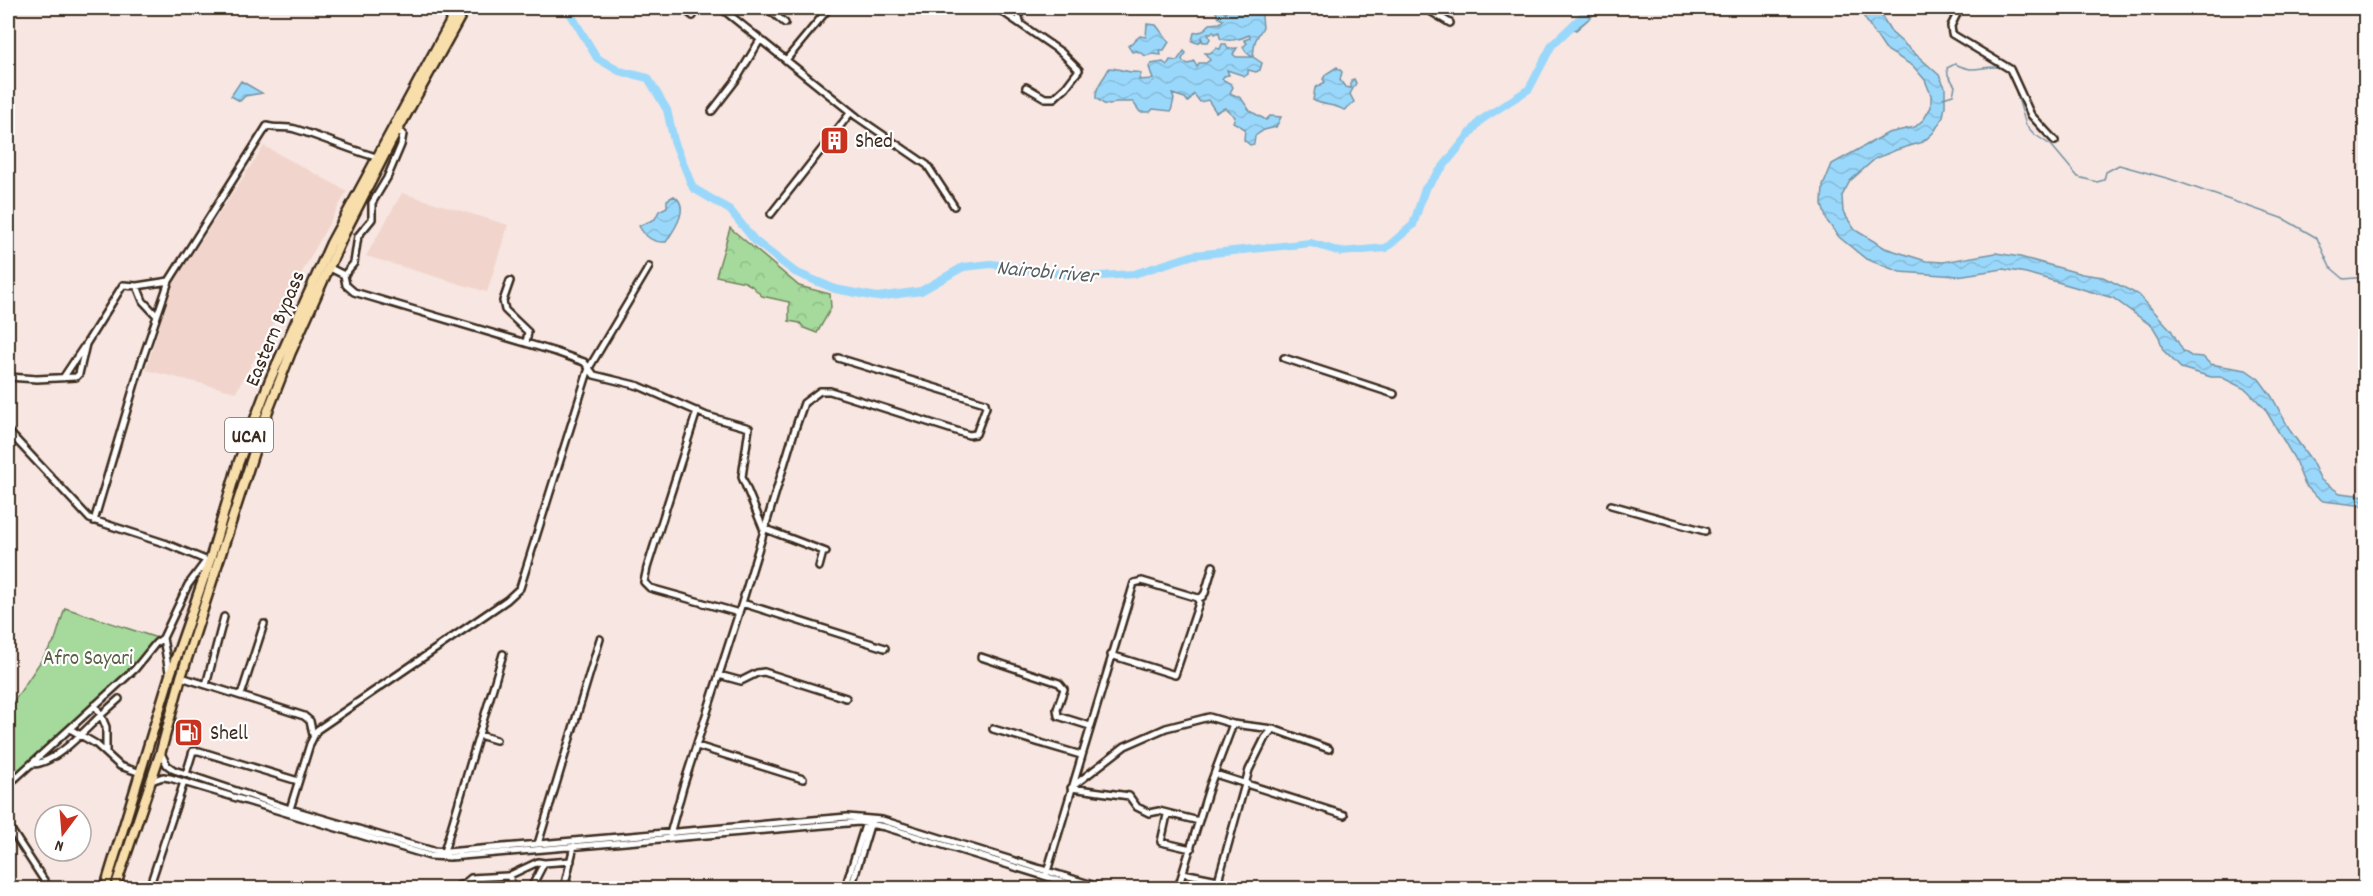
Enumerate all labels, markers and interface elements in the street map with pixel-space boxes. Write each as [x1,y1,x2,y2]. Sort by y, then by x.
building icon: Shed [818,124,850,156]
place label: Shed [855,128,893,158]
water label: Nairobi river [995,254,1101,294]
street label: Eastern Bypass [239,267,315,392]
road number: UCA1 [225,418,273,452]
park label: Afro Sayari [43,645,133,675]
fuel station icon: Shell [173,716,205,748]
place label: Shell [210,720,248,750]
north arrow [33,803,93,863]
text: N [52,833,67,857]

